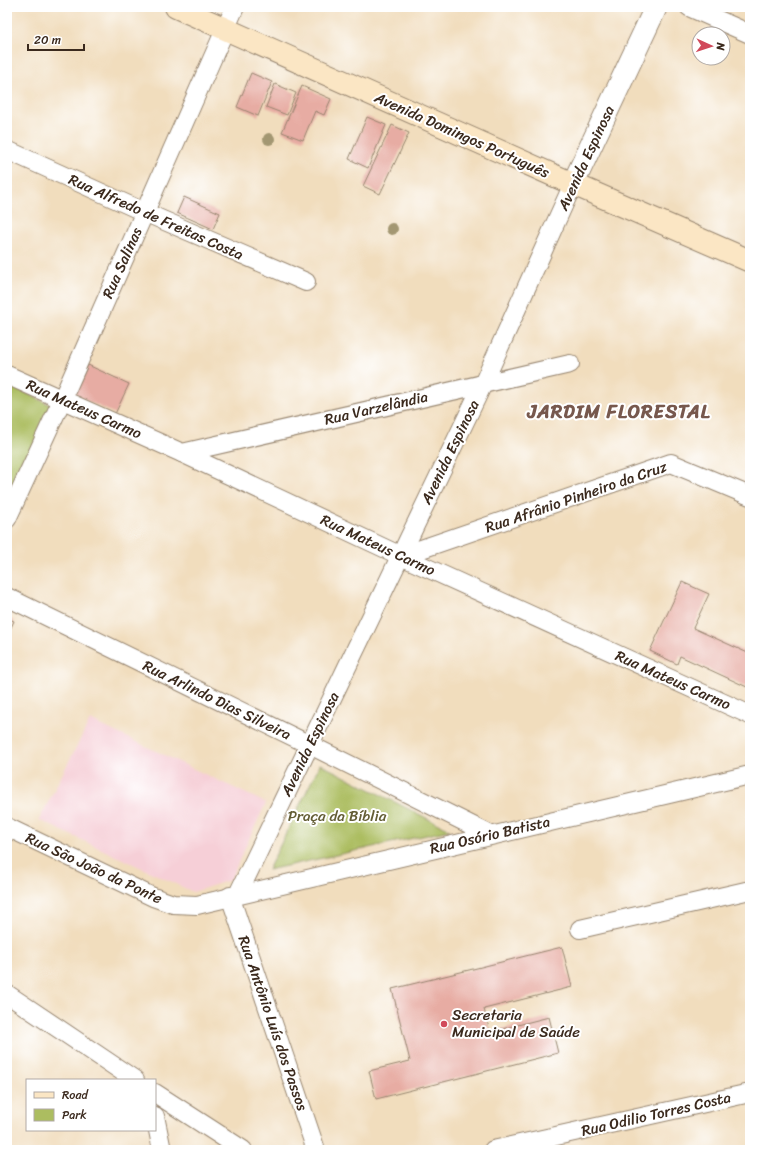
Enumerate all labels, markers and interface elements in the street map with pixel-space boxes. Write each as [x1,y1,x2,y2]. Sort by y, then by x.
scale bar [28,26,84,52]
north arrow [691,26,731,66]
text: 20 m [34,29,61,51]
text: N [711,41,730,51]
street label: Avenida Domingos Português [369,84,554,185]
street label: Avenida Espinosa [550,101,622,216]
street label: Rua Alfredo de Freitas Costa [64,167,248,268]
street label: Rua Salinas [95,222,150,303]
street label: Rua Mateus Carmo [22,372,146,446]
street label: Rua Varzelândia [322,383,431,433]
street label: Avenida Espinosa [413,395,487,510]
district label: JARDIM FLORESTAL [526,395,711,428]
street label: Rua Afrânio Pinheiro da Cruz [481,453,671,540]
street label: Rua Mateus Carmo [316,507,440,583]
street label: Rua Mateus Carmo [611,643,735,717]
street label: Rua Arlindo Dias Silveira [138,653,296,747]
street label: Avenida Espinosa [273,687,347,802]
park label: Praça da Bíblia [288,803,387,829]
street label: Rua Osório Batista [427,808,553,861]
street label: Rua São João da Ponte [21,825,167,911]
street label: Rua Antônio Luís dos Passos [231,932,316,1115]
place label: Secretaria Municipal de Saúde [452,1002,580,1045]
marker: Secretaria Municipal de Saúde [439,1019,449,1029]
legend [26,1079,156,1131]
text: Road [62,1084,89,1106]
street label: Rua Odilio Torres Costa [579,1084,734,1144]
text: Park [62,1104,87,1126]

